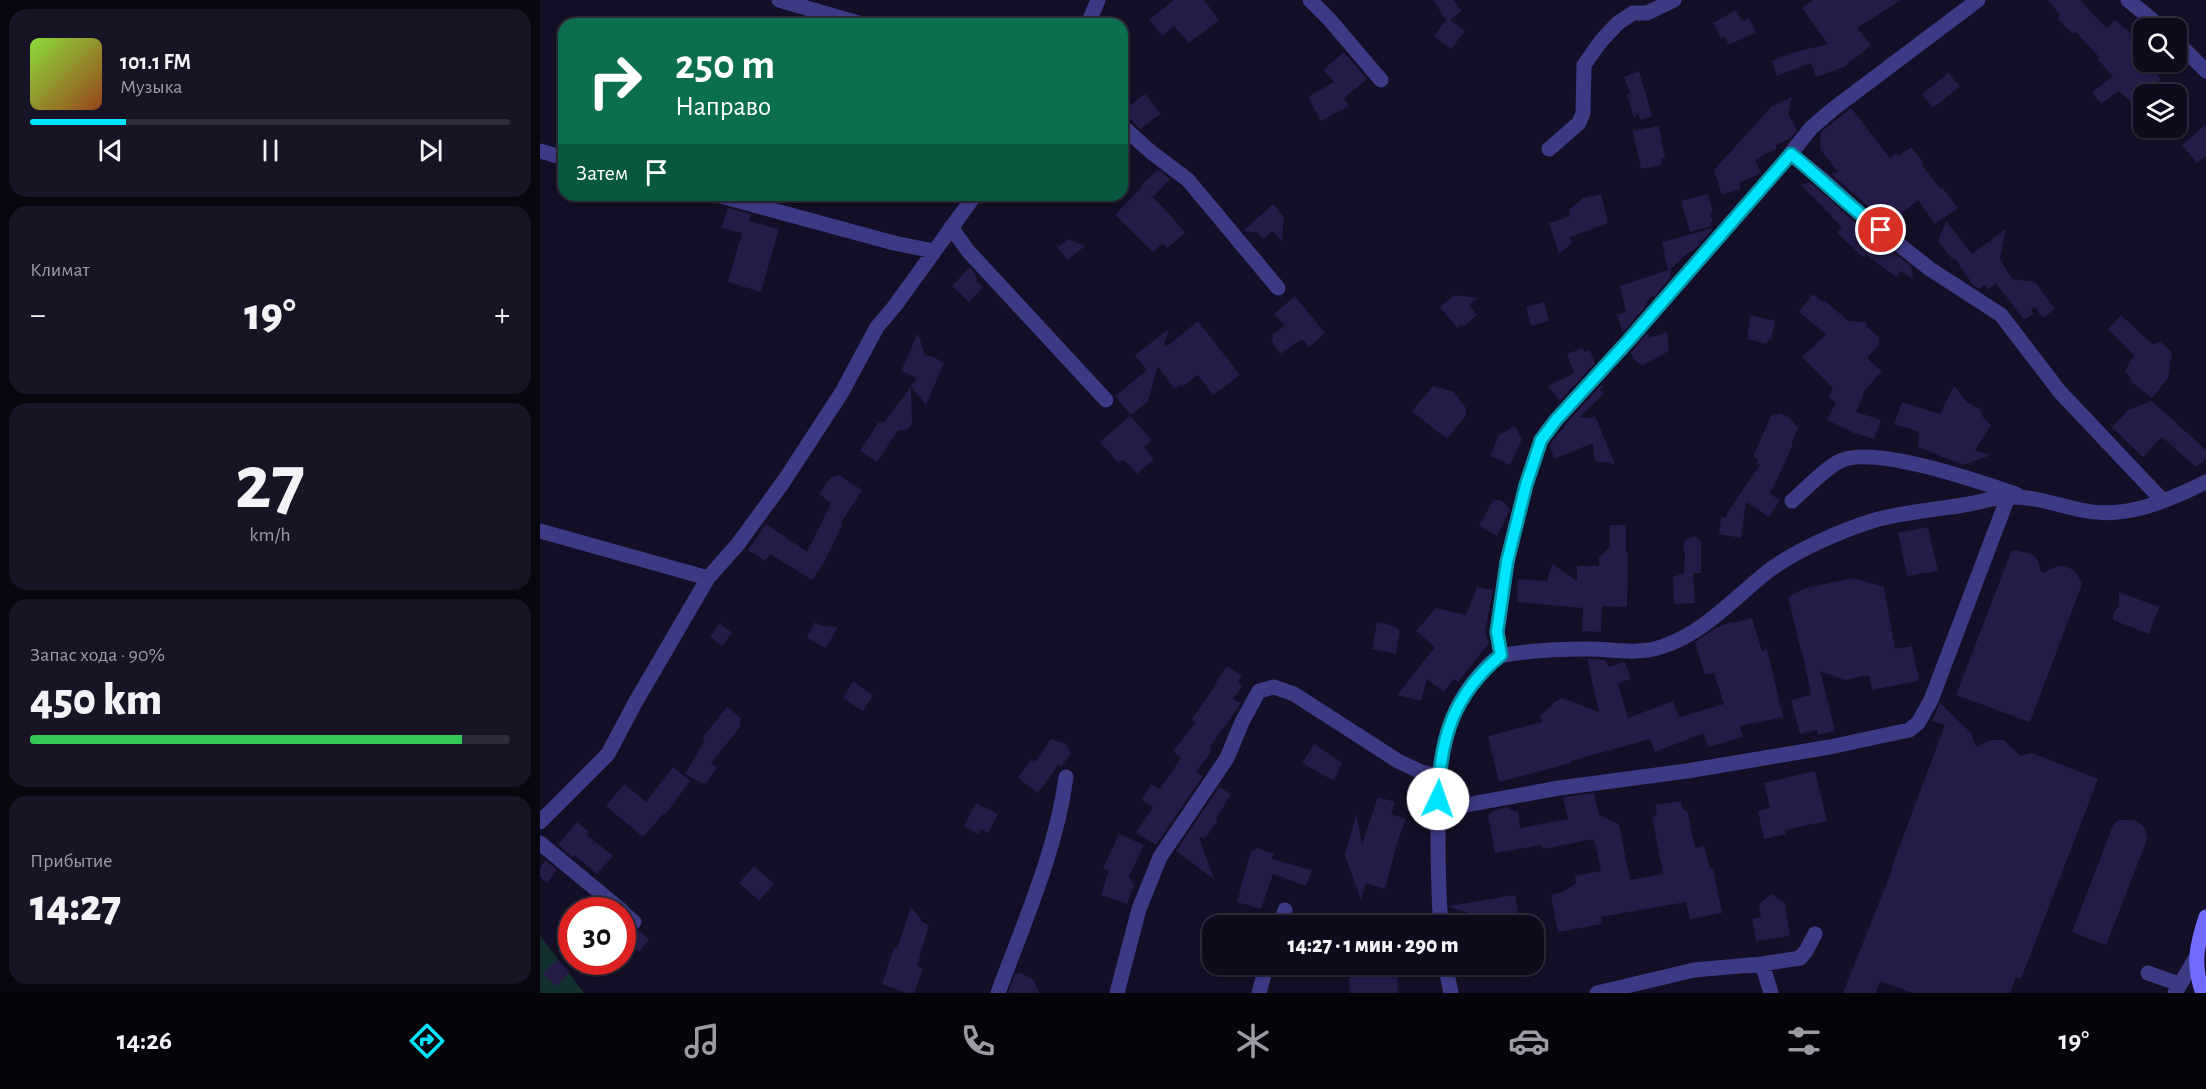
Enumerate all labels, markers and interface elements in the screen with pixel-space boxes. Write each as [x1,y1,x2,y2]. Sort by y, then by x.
map controls [2133,18,2187,138]
button: search [2133,18,2187,72]
icon: right [576,42,654,120]
text: 250 m [675,44,775,86]
text: 101.1 FM [120,51,191,73]
text: Музыка [120,77,182,97]
button: layers [2133,84,2187,138]
text: Направо [675,93,771,120]
icon: previous [94,134,127,167]
icon: pause [254,134,287,167]
icon: next [414,134,447,167]
icon: arrive [640,156,673,189]
text: Затем [576,162,628,184]
pin [1855,204,1906,255]
icon: arrive [1864,213,1897,246]
text: Климат [30,260,90,280]
text: 19° [244,293,296,338]
text: − [30,299,46,332]
text: + [494,299,510,332]
text: 27 [235,445,305,523]
text: km/h [249,525,291,545]
text: Запас хода · 90% [30,645,165,665]
text: 450 km [30,678,162,723]
position arrow [1406,767,1470,831]
text: Прибытие [30,851,112,871]
text: 14:27 [30,884,121,929]
speed limit sign: 30 [558,897,636,975]
text: 14:27 · 1 мин · 290 m [1288,934,1458,956]
icon: directions [406,1020,448,1062]
icon: music [681,1020,723,1062]
icon: phone [957,1020,999,1062]
icon: climate [1232,1020,1274,1062]
icon: car [1508,1020,1550,1062]
icon: filters [1783,1020,1825,1062]
text: 14:26 [117,1027,172,1054]
text: 19° [2059,1027,2089,1054]

